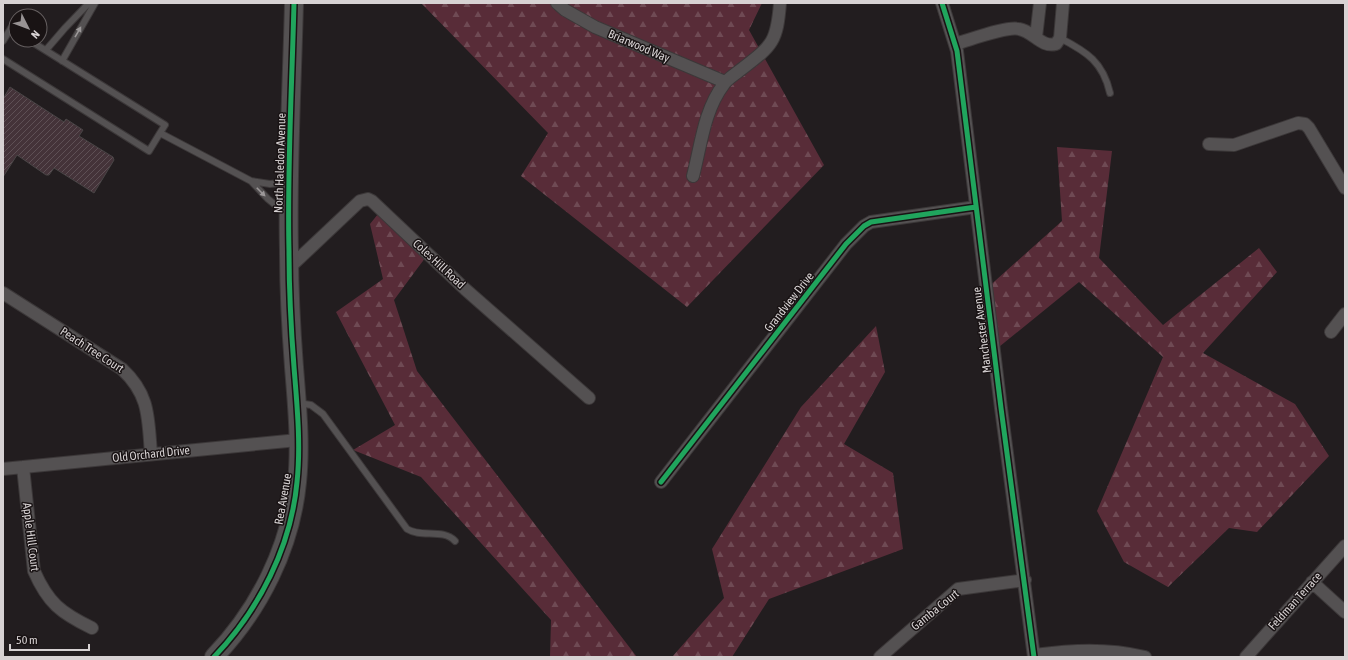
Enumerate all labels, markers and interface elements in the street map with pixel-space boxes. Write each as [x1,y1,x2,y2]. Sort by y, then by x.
north arrow [8,8,48,48]
one-way arrow [75,26,82,38]
street label: Briarwood Way [606,27,672,65]
text: N [29,28,42,41]
street label: North Haledon Avenue [271,113,289,213]
one-way arrow [256,187,266,197]
street label: Coles Hill Road [410,236,468,292]
street label: Grandview Drive [761,269,817,335]
street label: Manchester Avenue [970,286,994,374]
street label: Peach Tree Court [58,324,127,376]
street label: Old Orchard Drive [112,443,190,465]
street label: Rea Avenue [272,472,294,526]
street label: Apple Hill Court [20,502,42,573]
street label: Feldman Terrace [1265,569,1325,633]
street label: Gamba Court [908,586,962,633]
scale bar [10,626,89,652]
text: 50 m [16,633,38,647]

